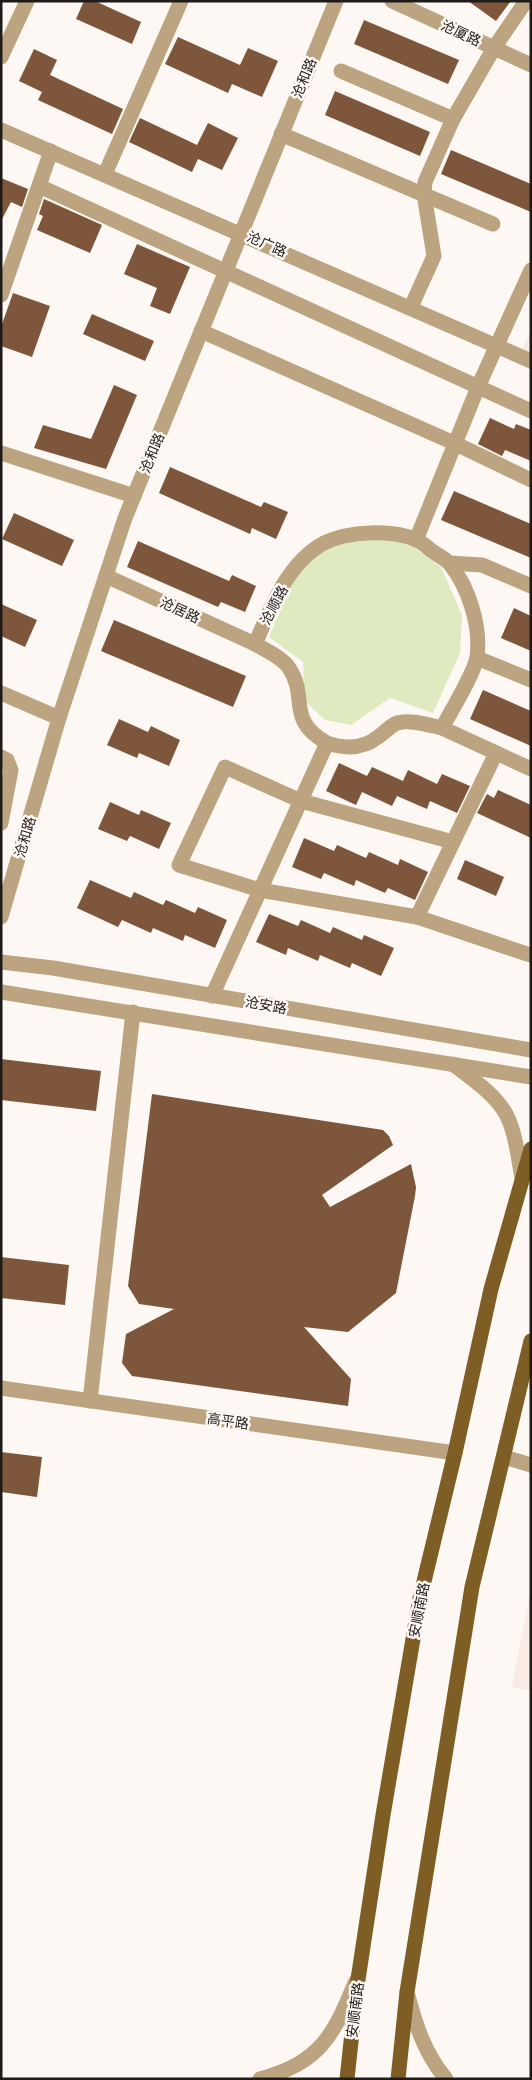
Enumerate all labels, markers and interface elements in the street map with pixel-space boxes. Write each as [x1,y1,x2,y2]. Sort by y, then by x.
street label: 沧厦路 [438,15,484,50]
street label: 沧和路 [287,55,320,101]
street label: 沧广路 [244,226,290,261]
street label: 沧和路 [135,430,168,476]
street label: 沧顺路 [255,582,292,628]
street label: 沧居路 [157,592,203,627]
street label: 沧和路 [10,814,39,860]
street label: 沧安路 [244,992,288,1018]
street label: 高平路 [206,1408,250,1433]
street label: 安顺南路 [404,1581,433,1639]
street label: 安顺南路 [342,1981,367,2039]

